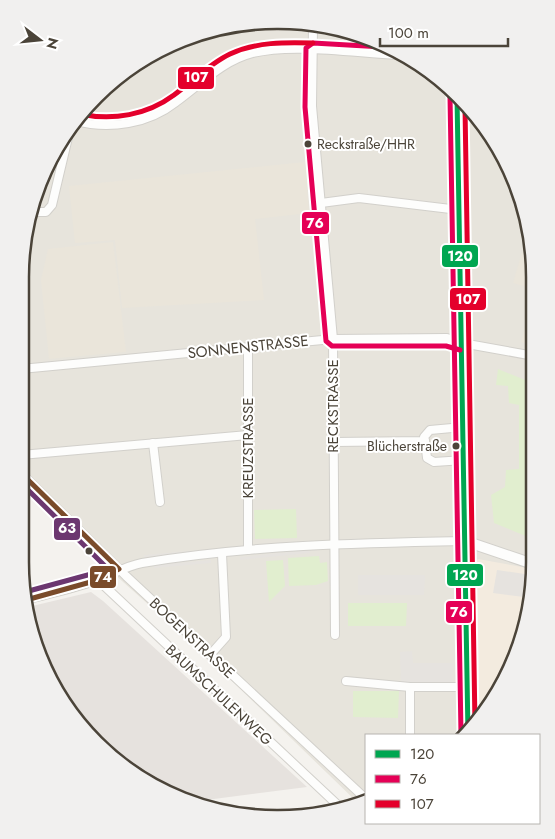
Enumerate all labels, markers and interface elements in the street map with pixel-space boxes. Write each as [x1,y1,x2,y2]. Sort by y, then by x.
north arrow [15,15,65,65]
scale bar [380,15,508,47]
text: 100 m [388,22,429,44]
text: N [41,35,64,52]
line badge: 107 [177,66,215,90]
text: 107 [184,67,209,87]
place label: Reckstraße/HHR [317,134,415,154]
marker: Reckstraße/HHR [303,139,313,149]
line badge: 76 [301,211,330,235]
text: 76 [306,213,324,233]
line badge: 120 [441,244,479,268]
text: 120 [447,246,473,266]
line badge: 107 [449,287,487,311]
text: 107 [456,289,481,309]
street label: SONNENSTRASSE [186,330,310,364]
street label: RECKSTRASSE [322,359,344,453]
street label: KREUZSTRASSE [237,398,259,498]
place label: Blücherstraße [367,436,447,456]
marker: Blücherstraße [451,441,461,451]
line badge: 63 [53,517,81,541]
text: 63 [58,518,76,538]
unlabelled marker [84,546,94,556]
line badge: 120 [446,563,484,587]
line badge: 74 [89,565,117,589]
text: 120 [452,565,478,585]
text: 74 [94,567,112,587]
street label: BOGENSTRASSE [144,592,240,684]
line badge: 76 [445,600,473,624]
text: 76 [450,602,468,622]
street label: BAUMSCHULENWEG [160,639,278,751]
legend [365,734,540,824]
text: 120 [410,743,434,765]
text: 76 [410,768,427,790]
text: 107 [410,793,434,815]

